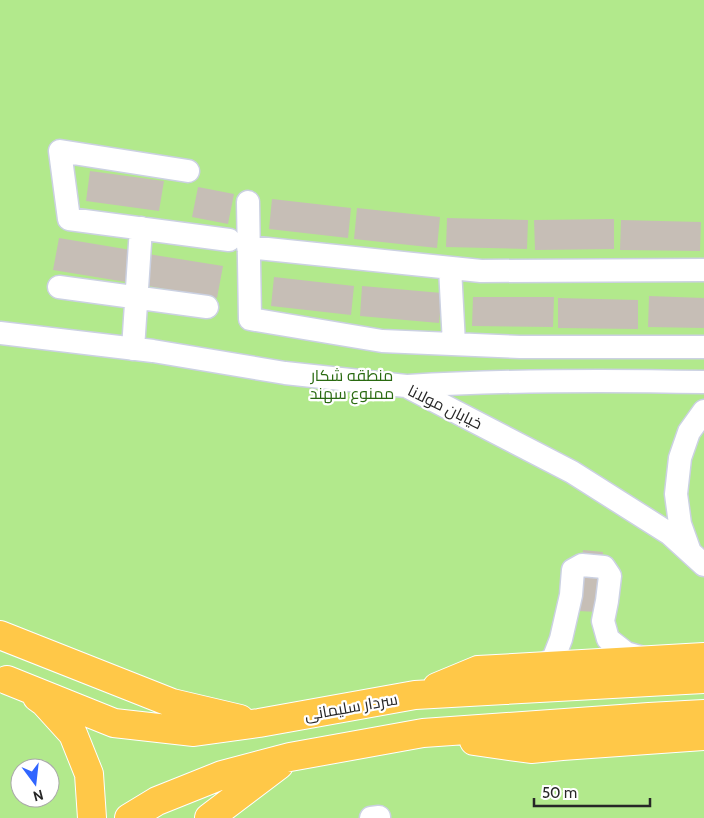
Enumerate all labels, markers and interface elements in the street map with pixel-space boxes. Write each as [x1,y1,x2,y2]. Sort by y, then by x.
park label: منطقه شکار ممنوع سهند [310,366,394,405]
street label: خیابان مولانا [404,381,485,434]
street label: سردار سلیمانی [303,689,399,726]
north arrow [10,758,60,808]
scale bar [534,776,650,808]
text: 50 m [542,784,577,802]
text: N [31,786,45,806]

